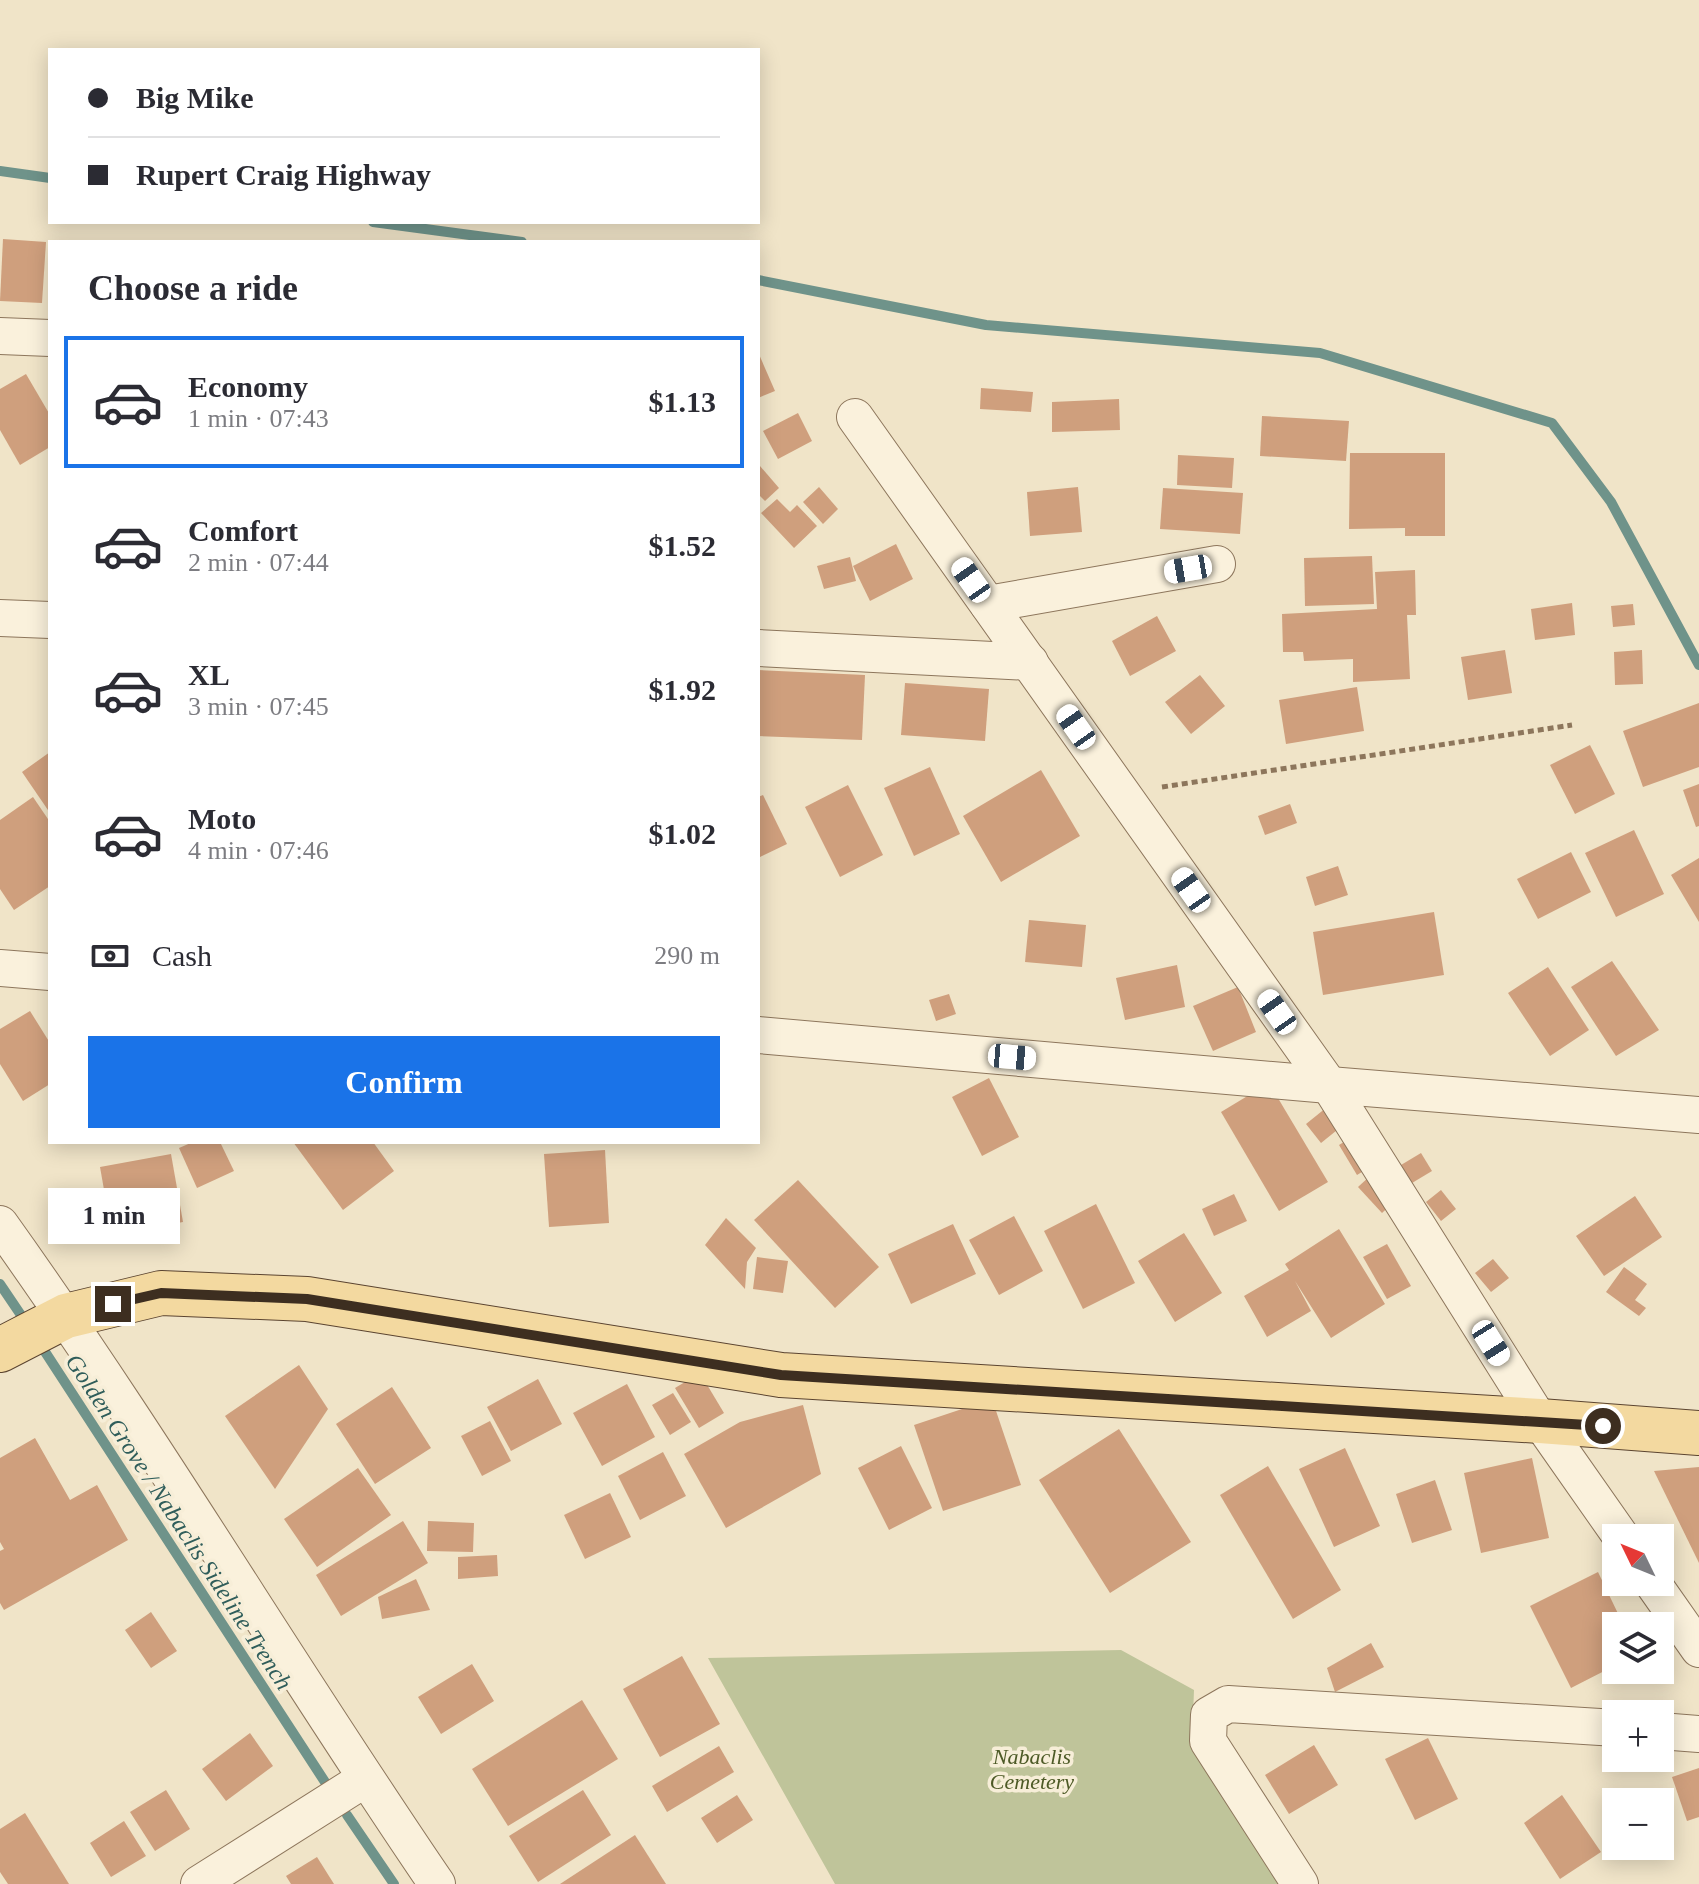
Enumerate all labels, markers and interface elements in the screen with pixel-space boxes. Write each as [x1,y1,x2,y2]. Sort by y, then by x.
text: Big Mike [136,81,254,114]
text: Rupert Craig Highway [136,158,431,191]
text: Choose a ride [88,268,298,308]
icon: car [92,366,164,438]
text: Economy [188,370,308,403]
text: $1.13 [649,385,716,418]
text: 1 min · 07:43 [188,404,329,433]
icon: car [92,510,164,582]
text: Comfort [188,514,298,547]
text: $1.52 [649,529,716,562]
text: 2 min · 07:44 [188,548,329,577]
car [947,553,995,607]
car [1162,553,1214,585]
icon: car [92,654,164,726]
text: XL [188,658,230,691]
text: $1.92 [649,673,716,706]
text: 3 min · 07:45 [188,692,329,721]
car [1052,700,1100,754]
icon: car [92,798,164,870]
text: Moto [188,802,256,835]
text: $1.02 [649,817,716,850]
text: 4 min · 07:46 [188,836,329,865]
car [1167,863,1215,917]
icon: cash [88,934,132,978]
text: Cash [152,939,212,972]
text: 290 m [654,941,720,970]
car [1253,985,1301,1039]
button: Confirm [88,1036,720,1128]
car [987,1043,1037,1071]
callout: 1 min [47,1188,179,1244]
text: 1 min [83,1201,145,1230]
route end [95,1286,131,1322]
car [1468,1316,1514,1370]
water label: Golden Grove / Nabaclis Sideline Trench [61,1349,297,1695]
route start [1585,1408,1621,1444]
north arrow [1602,1524,1674,1596]
map controls [1602,1524,1674,1860]
button: layers [1602,1612,1674,1684]
button: + [1602,1700,1674,1772]
park label: Nabaclis Cemetery [990,1744,1074,1794]
button: − [1602,1788,1674,1860]

